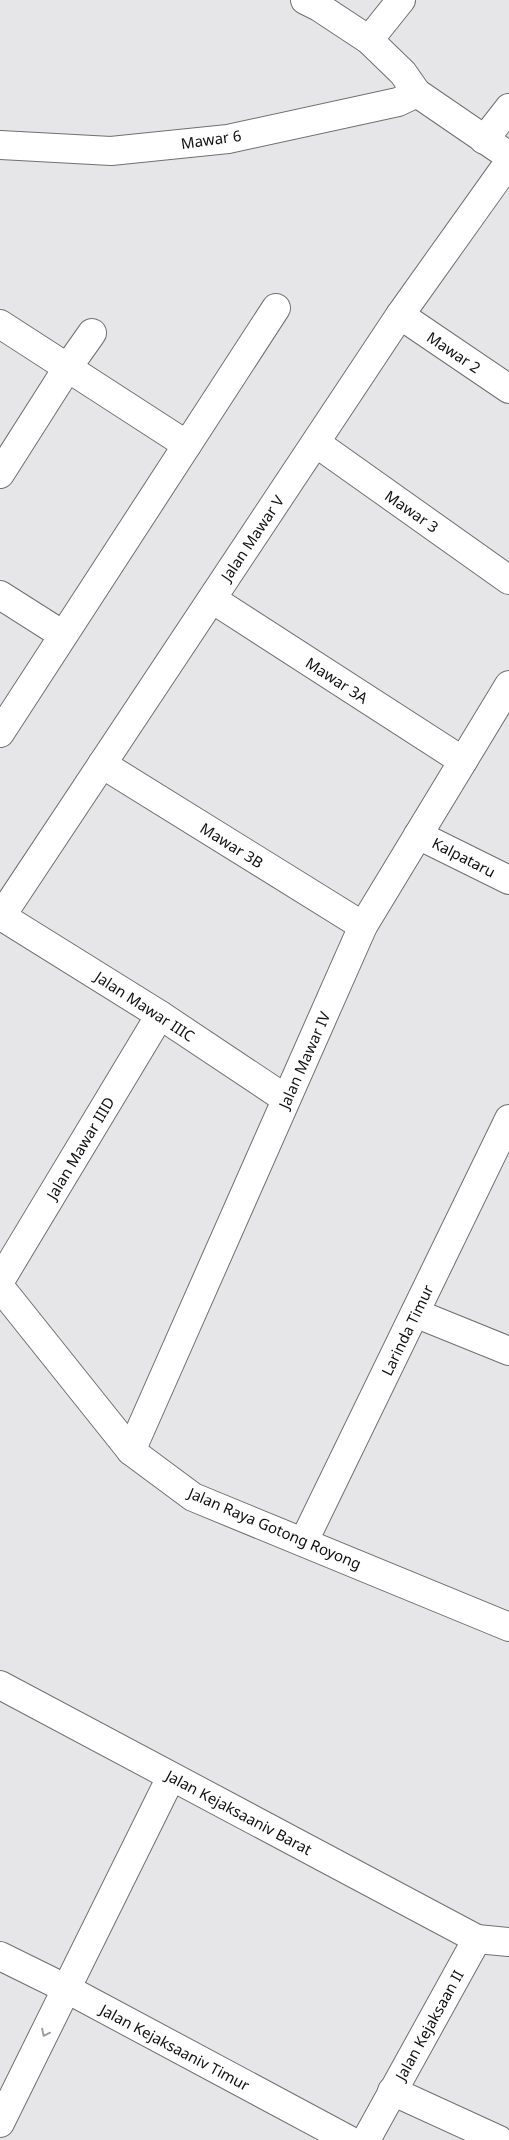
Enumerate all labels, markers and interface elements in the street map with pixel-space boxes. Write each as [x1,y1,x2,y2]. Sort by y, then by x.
street label: Mawar 6 [179,125,243,153]
street label: Mawar 2 [423,327,485,377]
street label: Mawar 3 [381,485,443,537]
street label: Jalan Mawar V [215,491,288,586]
street label: Mawar 3A [302,652,372,708]
street label: Mawar 3B [197,818,267,872]
street label: Kalpataru [429,833,499,881]
street label: Jalan Mawar IIIC [90,965,199,1046]
street label: Jalan Mawar IV [273,1008,334,1114]
street label: Jalan Mawar IIID [40,1093,119,1205]
street label: Larinda Timur [376,1281,438,1379]
street label: Jalan Raya Gotong Royong [184,1482,364,1574]
street label: Jalan Kejaksaaniv Barat [161,1764,316,1859]
street label: Jalan Kejaksaan II [389,1966,468,2086]
street label: Jalan Kejaksaaniv Timur [95,1998,253,2095]
one-way arrow [41,2028,51,2037]

